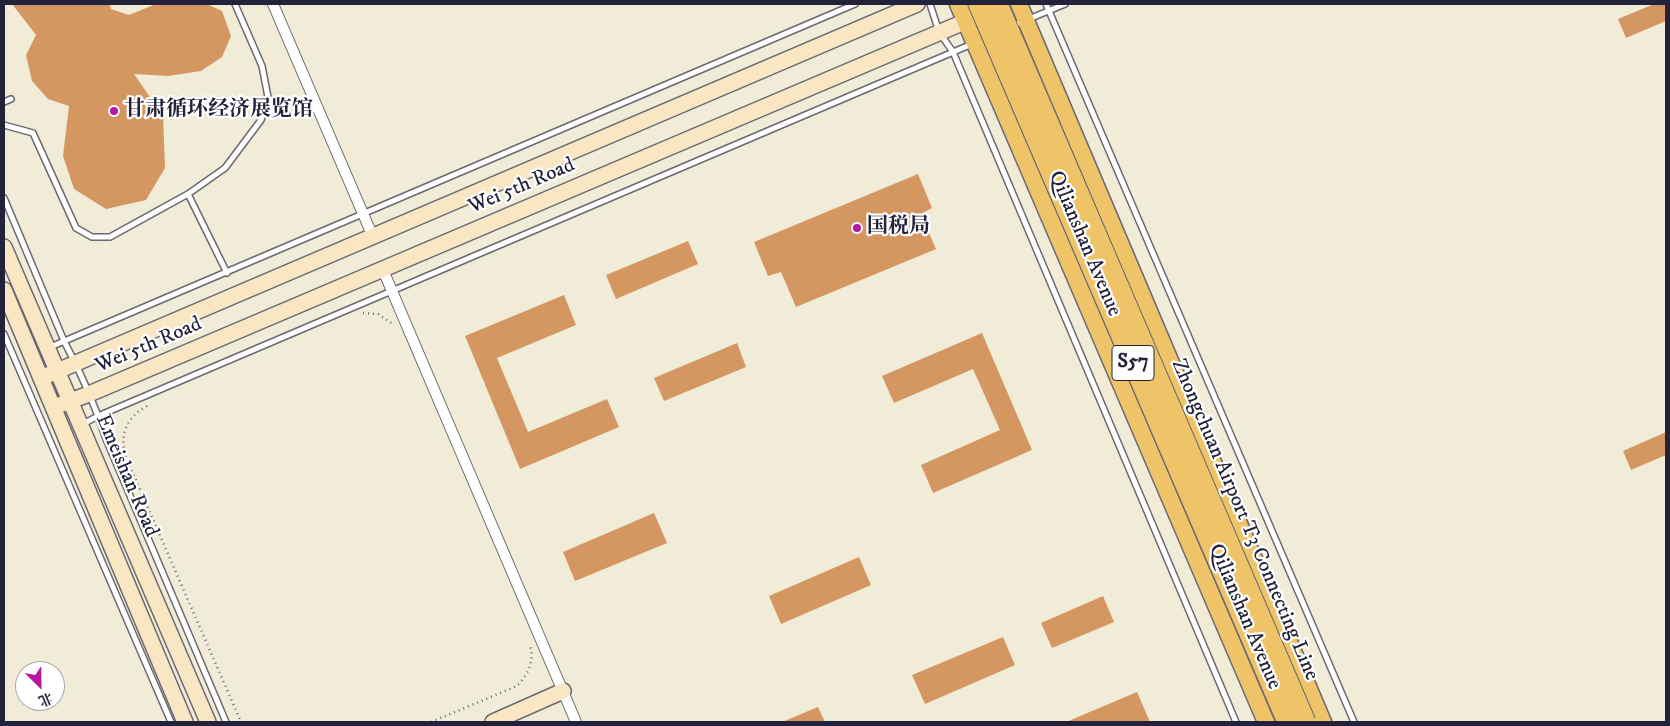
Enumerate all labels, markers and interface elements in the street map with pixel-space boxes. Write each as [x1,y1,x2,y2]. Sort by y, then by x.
place label: 甘肃循环经济展览馆 [124,98,313,124]
marker: 甘肃循环经济展览馆 [108,105,120,117]
street label: Wei 5th Road [465,153,579,221]
street label: Qilianshan Avenue [1042,167,1126,321]
place label: 国税局 [867,215,930,241]
marker: 国税局 [851,222,863,234]
street label: Wei 5th Road [92,312,206,380]
road number: S57 [1112,346,1154,380]
street label: Zhongchuan Airport T3 Connecting Line [1165,356,1323,684]
street label: Emeishan Road [89,411,163,541]
street label: Qilianshan Avenue [1202,540,1286,694]
north arrow [15,661,65,711]
text: 北 [36,688,55,710]

